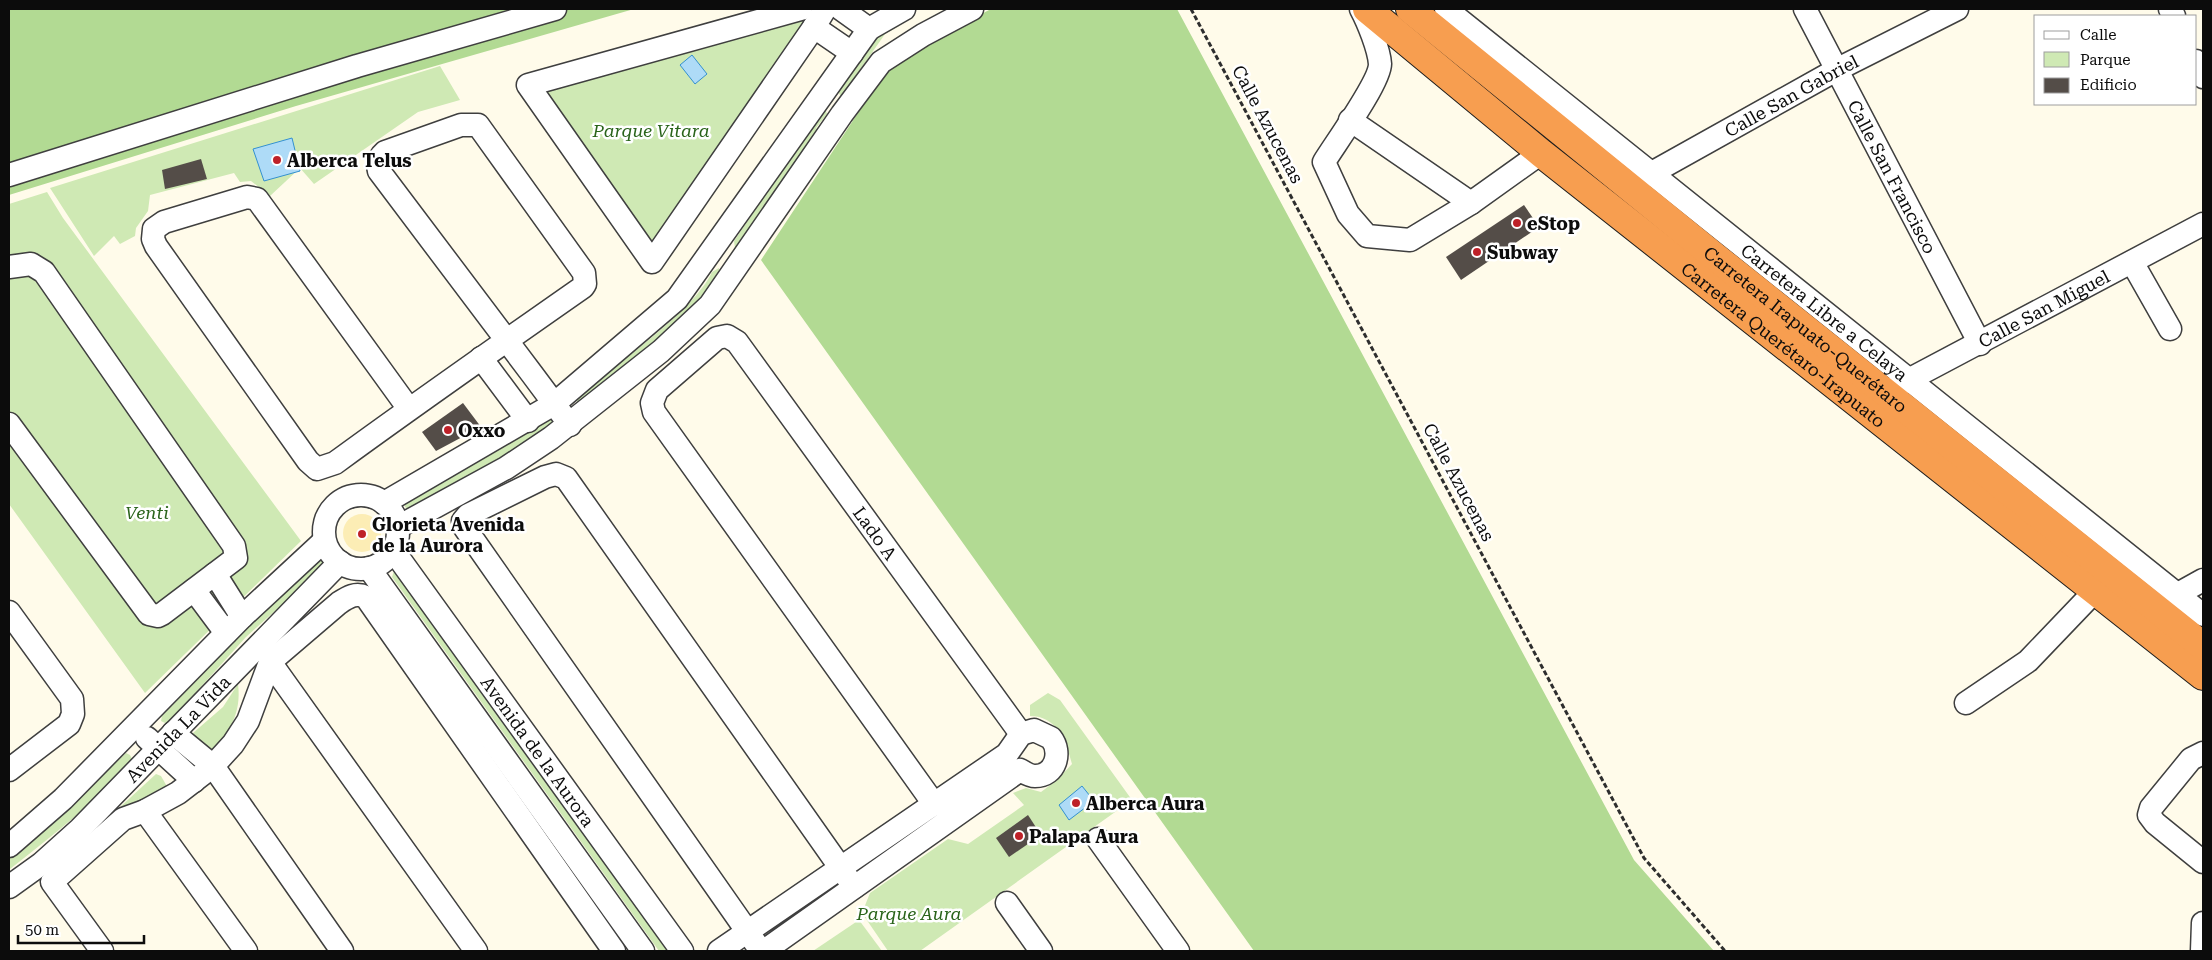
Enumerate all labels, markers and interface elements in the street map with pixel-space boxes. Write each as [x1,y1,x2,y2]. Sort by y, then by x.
legend [2034,15,2197,105]
text: Calle [2080,26,2116,44]
street label: Calle San Gabriel [1721,50,1862,141]
text: Parque [2080,51,2131,69]
street label: Calle Azucenas [1228,61,1308,187]
text: Edificio [2080,76,2137,94]
street label: Calle San Francisco [1844,96,1941,257]
park label: Parque Vitara [591,120,710,141]
place label: Alberca Telus [287,150,412,171]
marker: Alberca Telus [271,154,283,166]
place label: eStop [1527,213,1580,234]
marker: eStop [1511,217,1523,229]
street label: Carretera Libre a Celaya [1737,239,1912,385]
place label: Subway [1487,242,1558,263]
street label: Carretera Irapuato-Querétaro [1700,242,1912,417]
marker: Subway [1471,246,1483,258]
street label: Carretera Querétaro-Irapuato [1677,258,1890,432]
street label: Calle San Miguel [1975,265,2113,352]
street label: Calle Azucenas [1419,419,1499,545]
place label: Oxxo [458,420,506,441]
marker: Oxxo [442,424,454,436]
park label: Venti [125,502,169,523]
street label: Lado A [849,502,902,564]
place label: Glorieta Avenida de la Aurora [372,514,525,556]
marker: Glorieta Avenida de la Aurora [356,528,368,540]
street label: Avenida La Vida [121,671,235,786]
street label: Avenida de la Aurora [477,672,599,831]
place label: Alberca Aura [1086,793,1205,814]
marker: Alberca Aura [1070,797,1082,809]
place label: Palapa Aura [1029,826,1139,847]
marker: Palapa Aura [1013,830,1025,842]
park label: Parque Aura [856,903,962,924]
scale bar [18,912,144,944]
text: 50 m [25,921,60,939]

